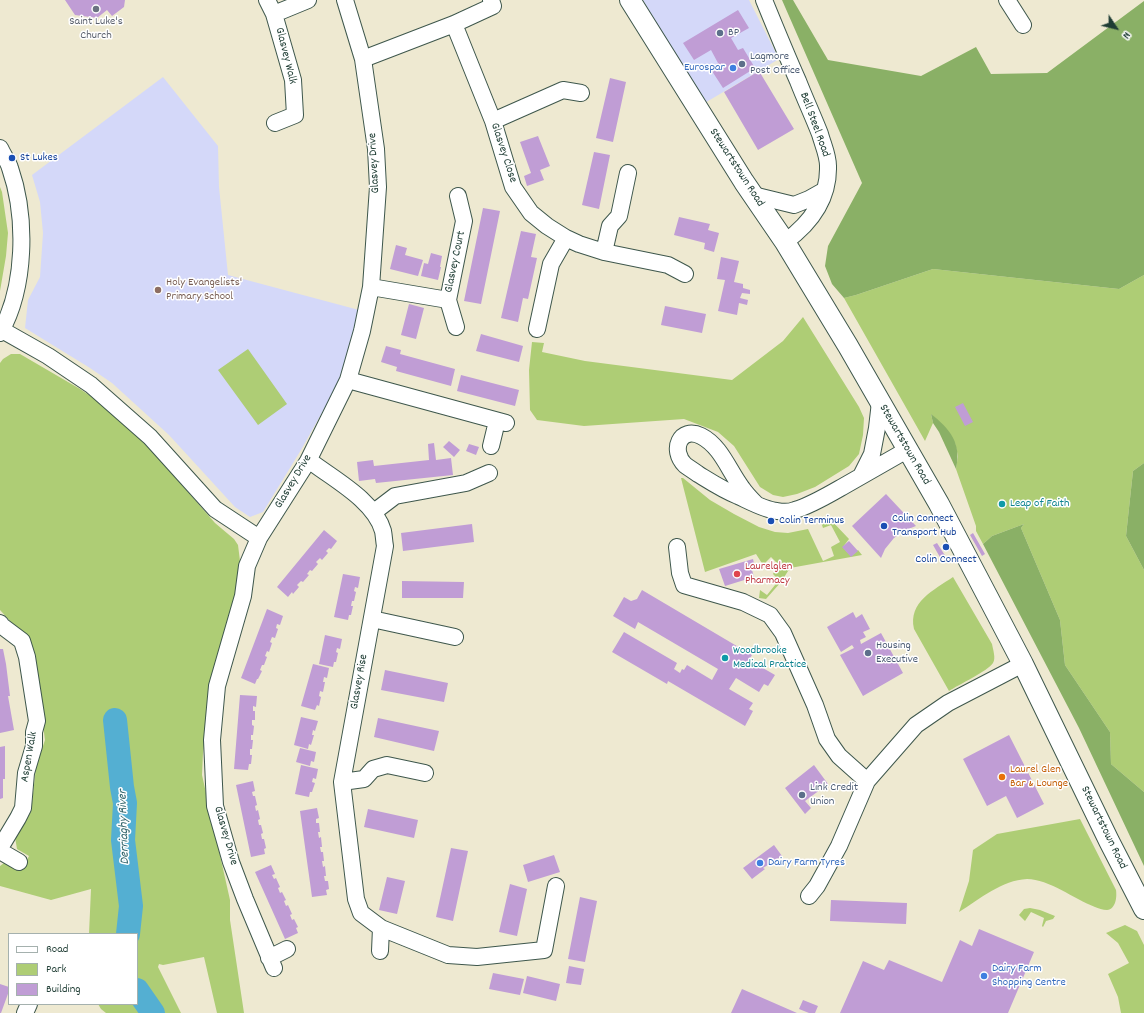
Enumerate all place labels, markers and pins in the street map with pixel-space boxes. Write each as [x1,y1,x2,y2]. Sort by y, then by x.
marker: Saint Luke's Church [91,4,101,14]
place label: Saint Luke's Church [69,15,123,43]
place label: BP [728,26,739,40]
marker: BP [715,28,725,38]
place label: Lagmore Post Office [750,50,800,78]
marker: Lagmore Post Office [737,59,747,69]
place label: Eurospar [684,61,725,75]
marker: Eurospar [728,63,738,73]
place label: St Lukes [20,151,58,165]
marker: St Lukes [7,153,17,163]
place label: Holy Evangelists' Primary School [166,276,242,304]
marker: Holy Evangelists' Primary School [153,285,163,295]
place label: Leap of Faith [1010,497,1070,511]
marker: Leap of Faith [997,499,1007,509]
place label: Colin Connect Transport Hub [892,512,956,540]
place label: Colin Terminus [779,514,844,528]
marker: Colin Terminus [766,516,776,526]
marker: Colin Connect Transport Hub [879,521,889,531]
marker: Colin Connect [941,542,951,552]
place label: Colin Connect [915,553,977,567]
place label: Laurelglen Pharmacy [745,560,792,588]
marker: Laurelglen Pharmacy [732,569,742,579]
place label: Housing Executive [876,639,918,667]
place label: Woodbrooke Medical Practice [733,644,806,672]
marker: Housing Executive [863,648,873,658]
marker: Woodbrooke Medical Practice [720,653,730,663]
place label: Laurel Glen Bar & Lounge [1010,763,1068,791]
marker: Laurel Glen Bar & Lounge [997,772,1007,782]
place label: Link Credit Union [810,781,858,809]
marker: Link Credit Union [797,790,807,800]
place label: Dairy Farm Tyres [768,856,845,870]
marker: Dairy Farm Tyres [755,858,765,868]
place label: Dairy Farm Shopping Centre [992,962,1066,990]
marker: Dairy Farm Shopping Centre [979,971,989,981]

